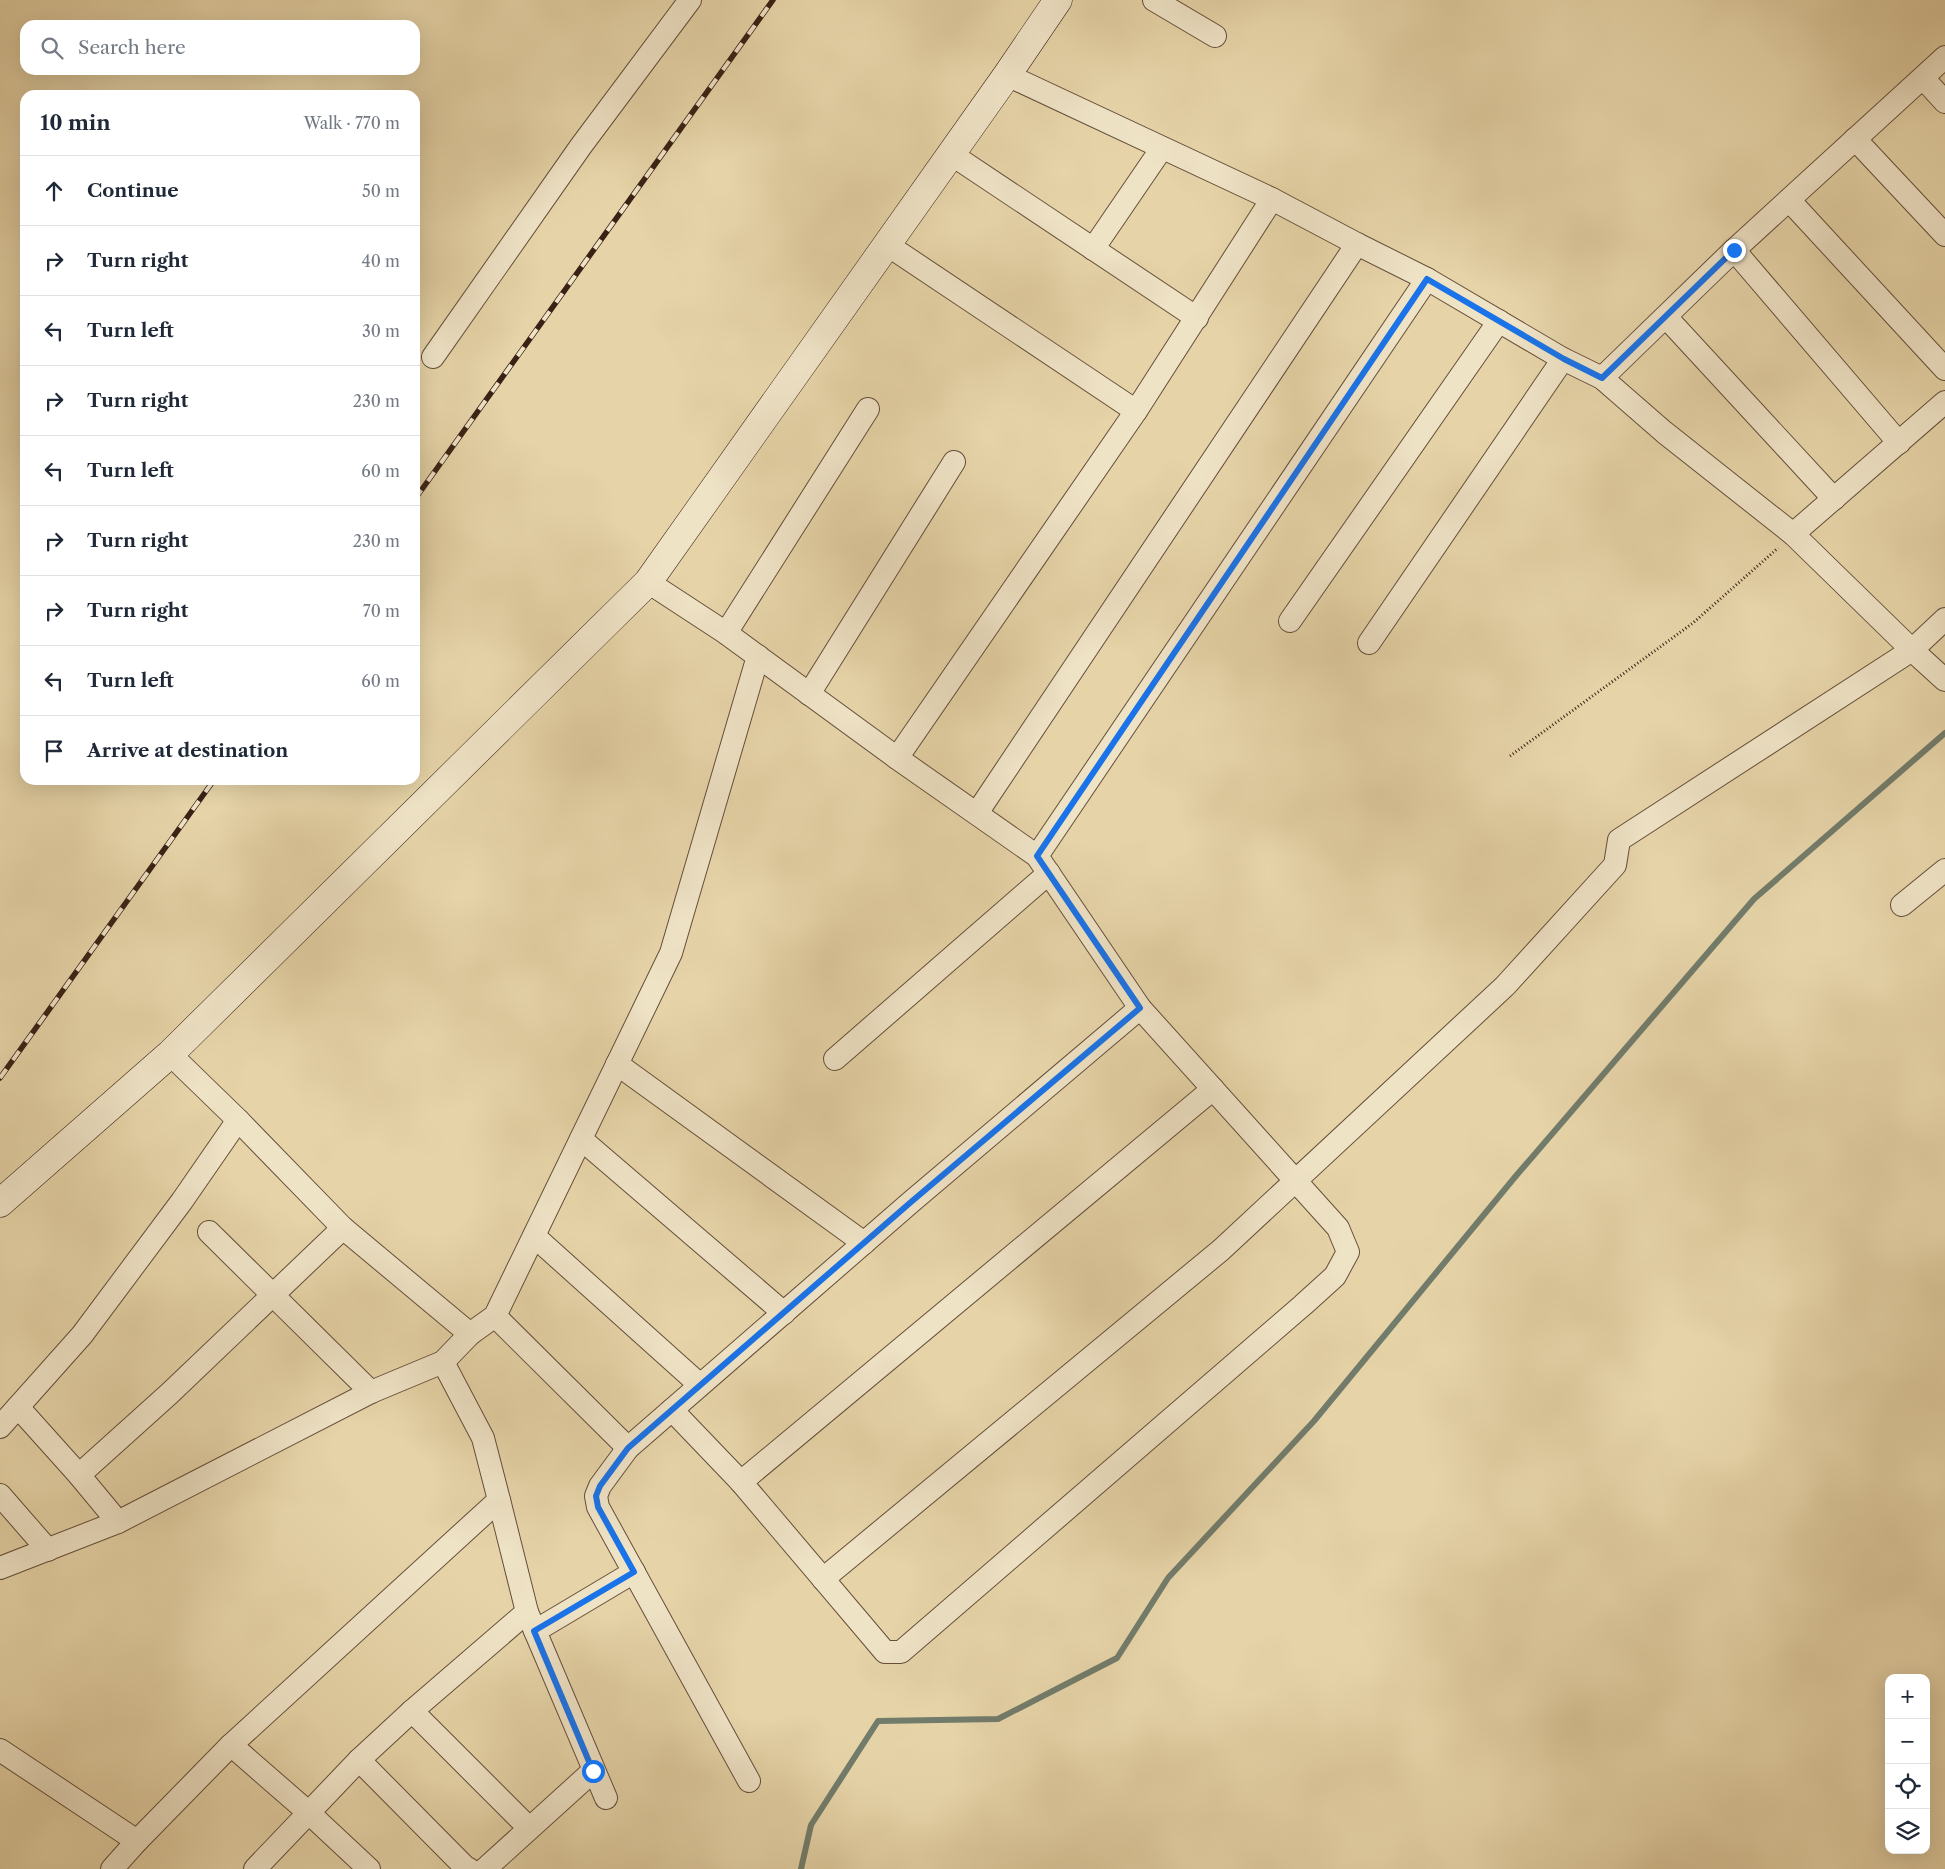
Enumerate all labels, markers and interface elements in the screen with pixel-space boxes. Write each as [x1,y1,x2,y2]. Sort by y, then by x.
search box [20,20,420,75]
icon: search [38,34,66,62]
text: Search here [78,36,186,59]
text: 10 min [40,110,111,135]
text: Walk · 770 m [304,113,400,133]
icon: ahead [40,177,68,205]
text: Continue [87,179,179,202]
text: 50 m [362,181,400,201]
route end [1723,239,1746,262]
icon: right [40,247,68,275]
text: Turn right [87,249,188,272]
text: 40 m [361,251,400,271]
icon: left [40,317,68,345]
text: Turn left [87,319,174,342]
text: 30 m [362,321,400,341]
icon: right [40,387,68,415]
text: Turn right [87,389,188,412]
text: 230 m [353,391,400,411]
icon: left [40,457,68,485]
text: Turn left [87,459,174,482]
text: 60 m [361,461,400,481]
icon: right [40,527,68,555]
text: Turn right [87,529,188,552]
text: 230 m [353,531,400,551]
icon: right [40,597,68,625]
text: Turn right [87,599,188,622]
text: 70 m [363,601,400,621]
icon: left [40,667,68,695]
text: Turn left [87,669,174,692]
text: 60 m [361,671,400,691]
icon: arrive [40,737,68,765]
text: Arrive at destination [87,739,288,762]
map controls [1885,1674,1930,1854]
button: + [1885,1674,1930,1719]
button: − [1885,1719,1930,1764]
route start [582,1760,605,1783]
button: locate [1885,1764,1930,1809]
button: layers [1885,1809,1930,1854]

